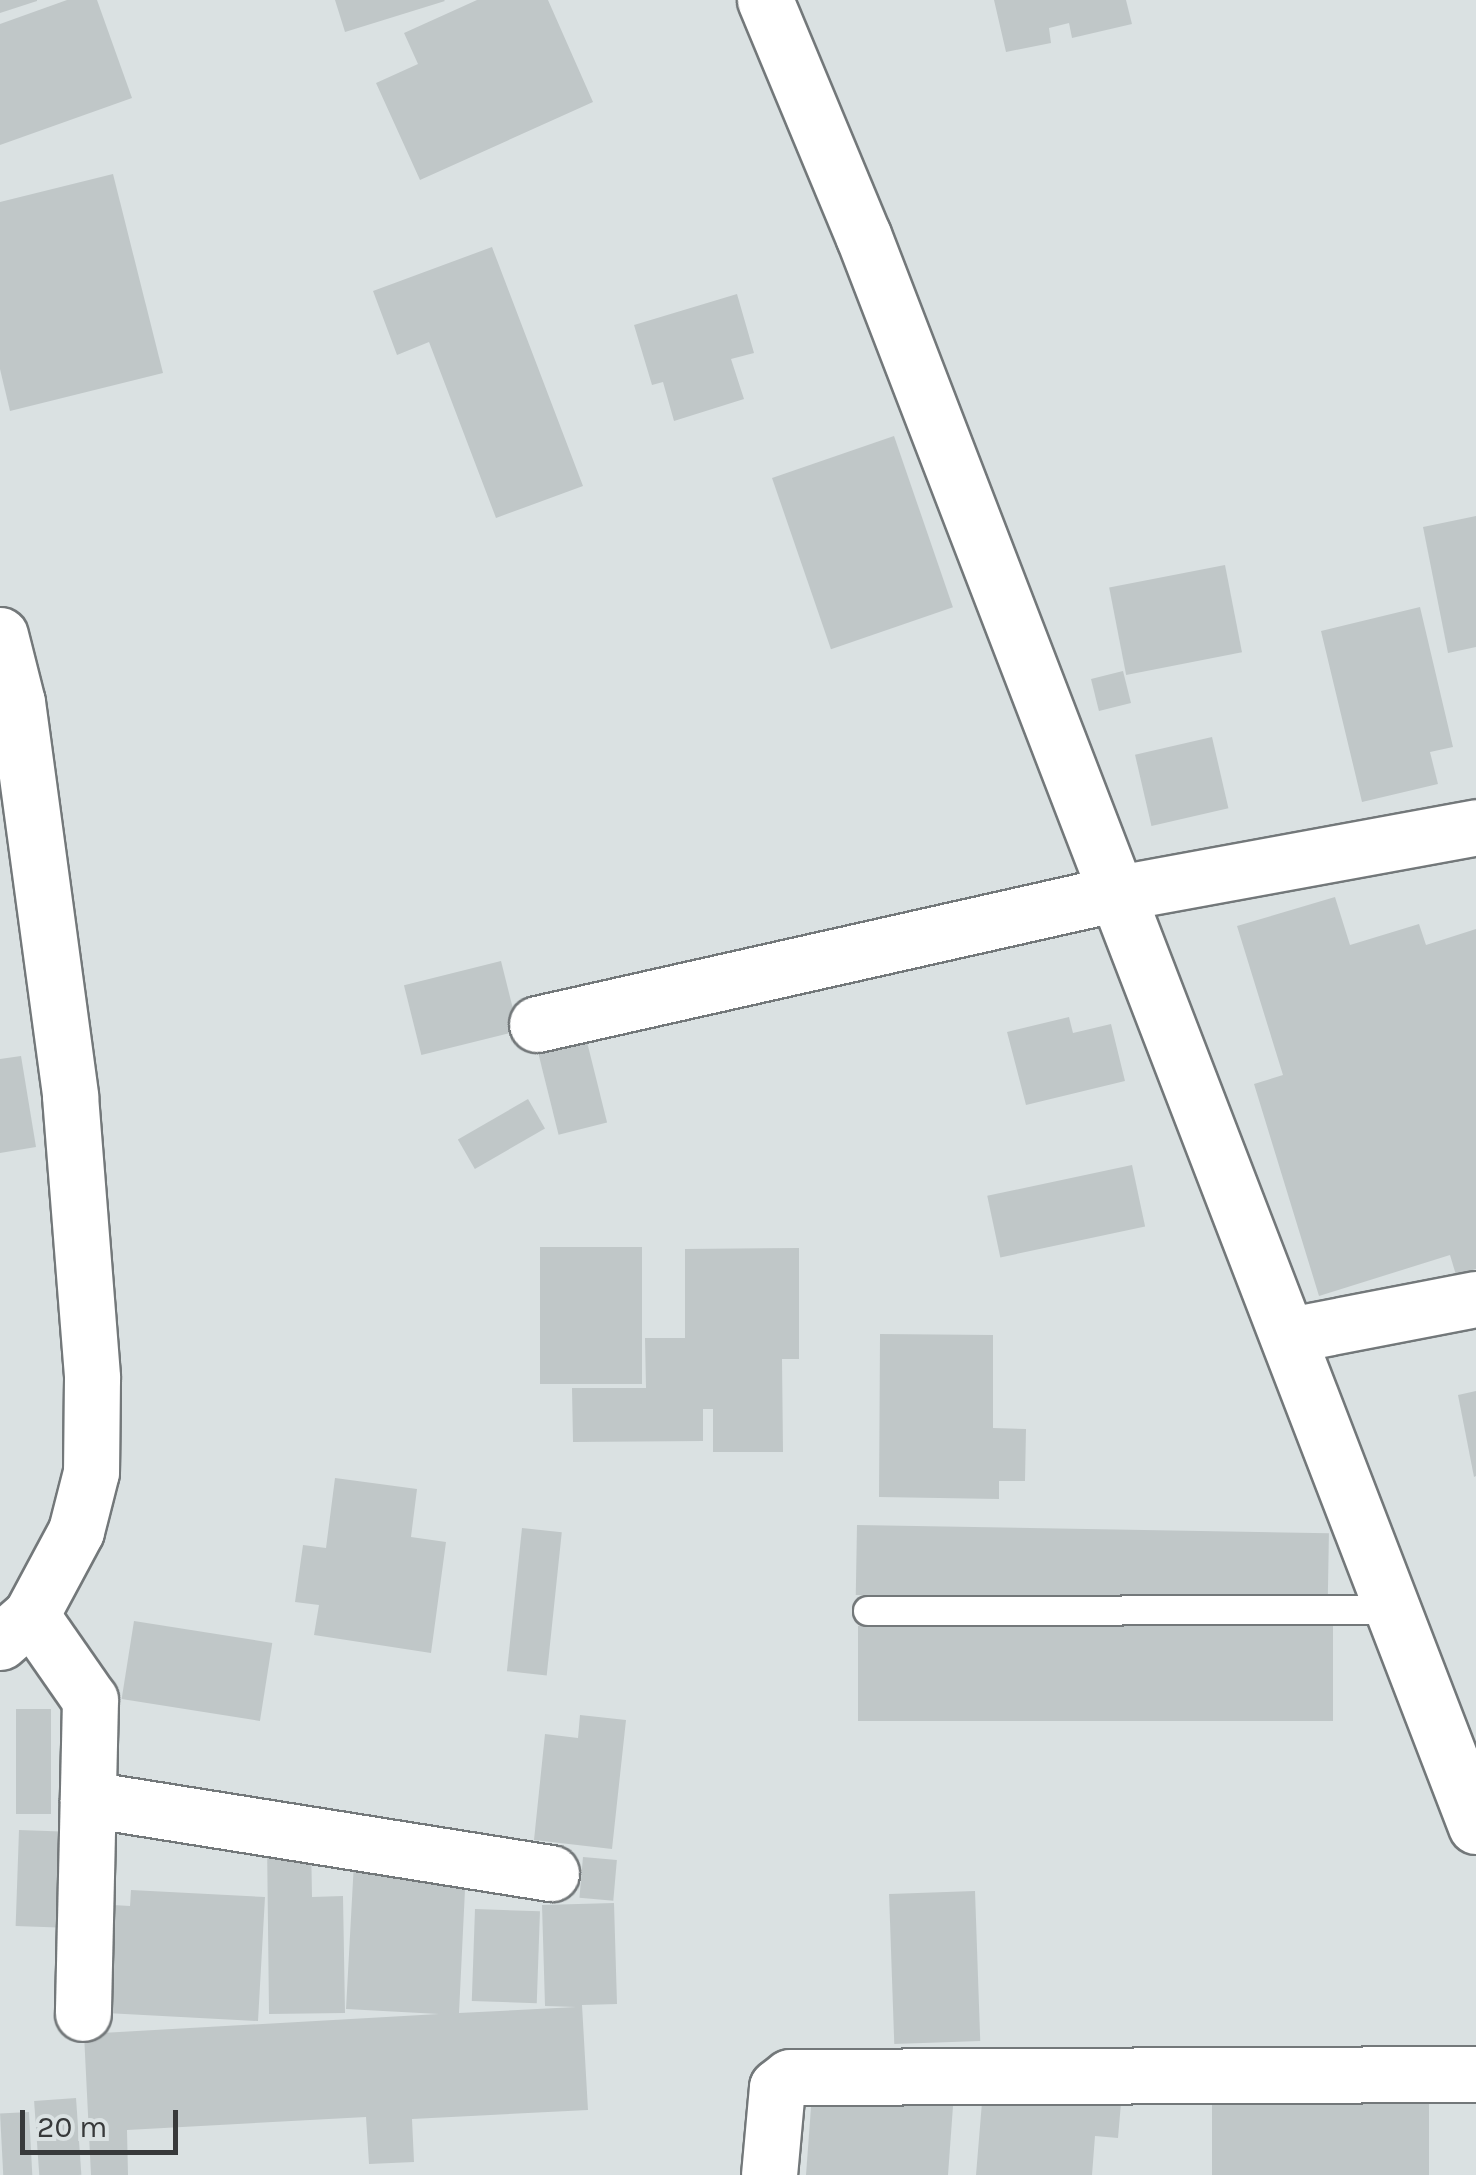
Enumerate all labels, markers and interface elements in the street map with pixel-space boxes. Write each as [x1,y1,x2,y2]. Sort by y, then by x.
scale bar [25,2090,182,2152]
text: 20 m [37,2109,107,2145]

